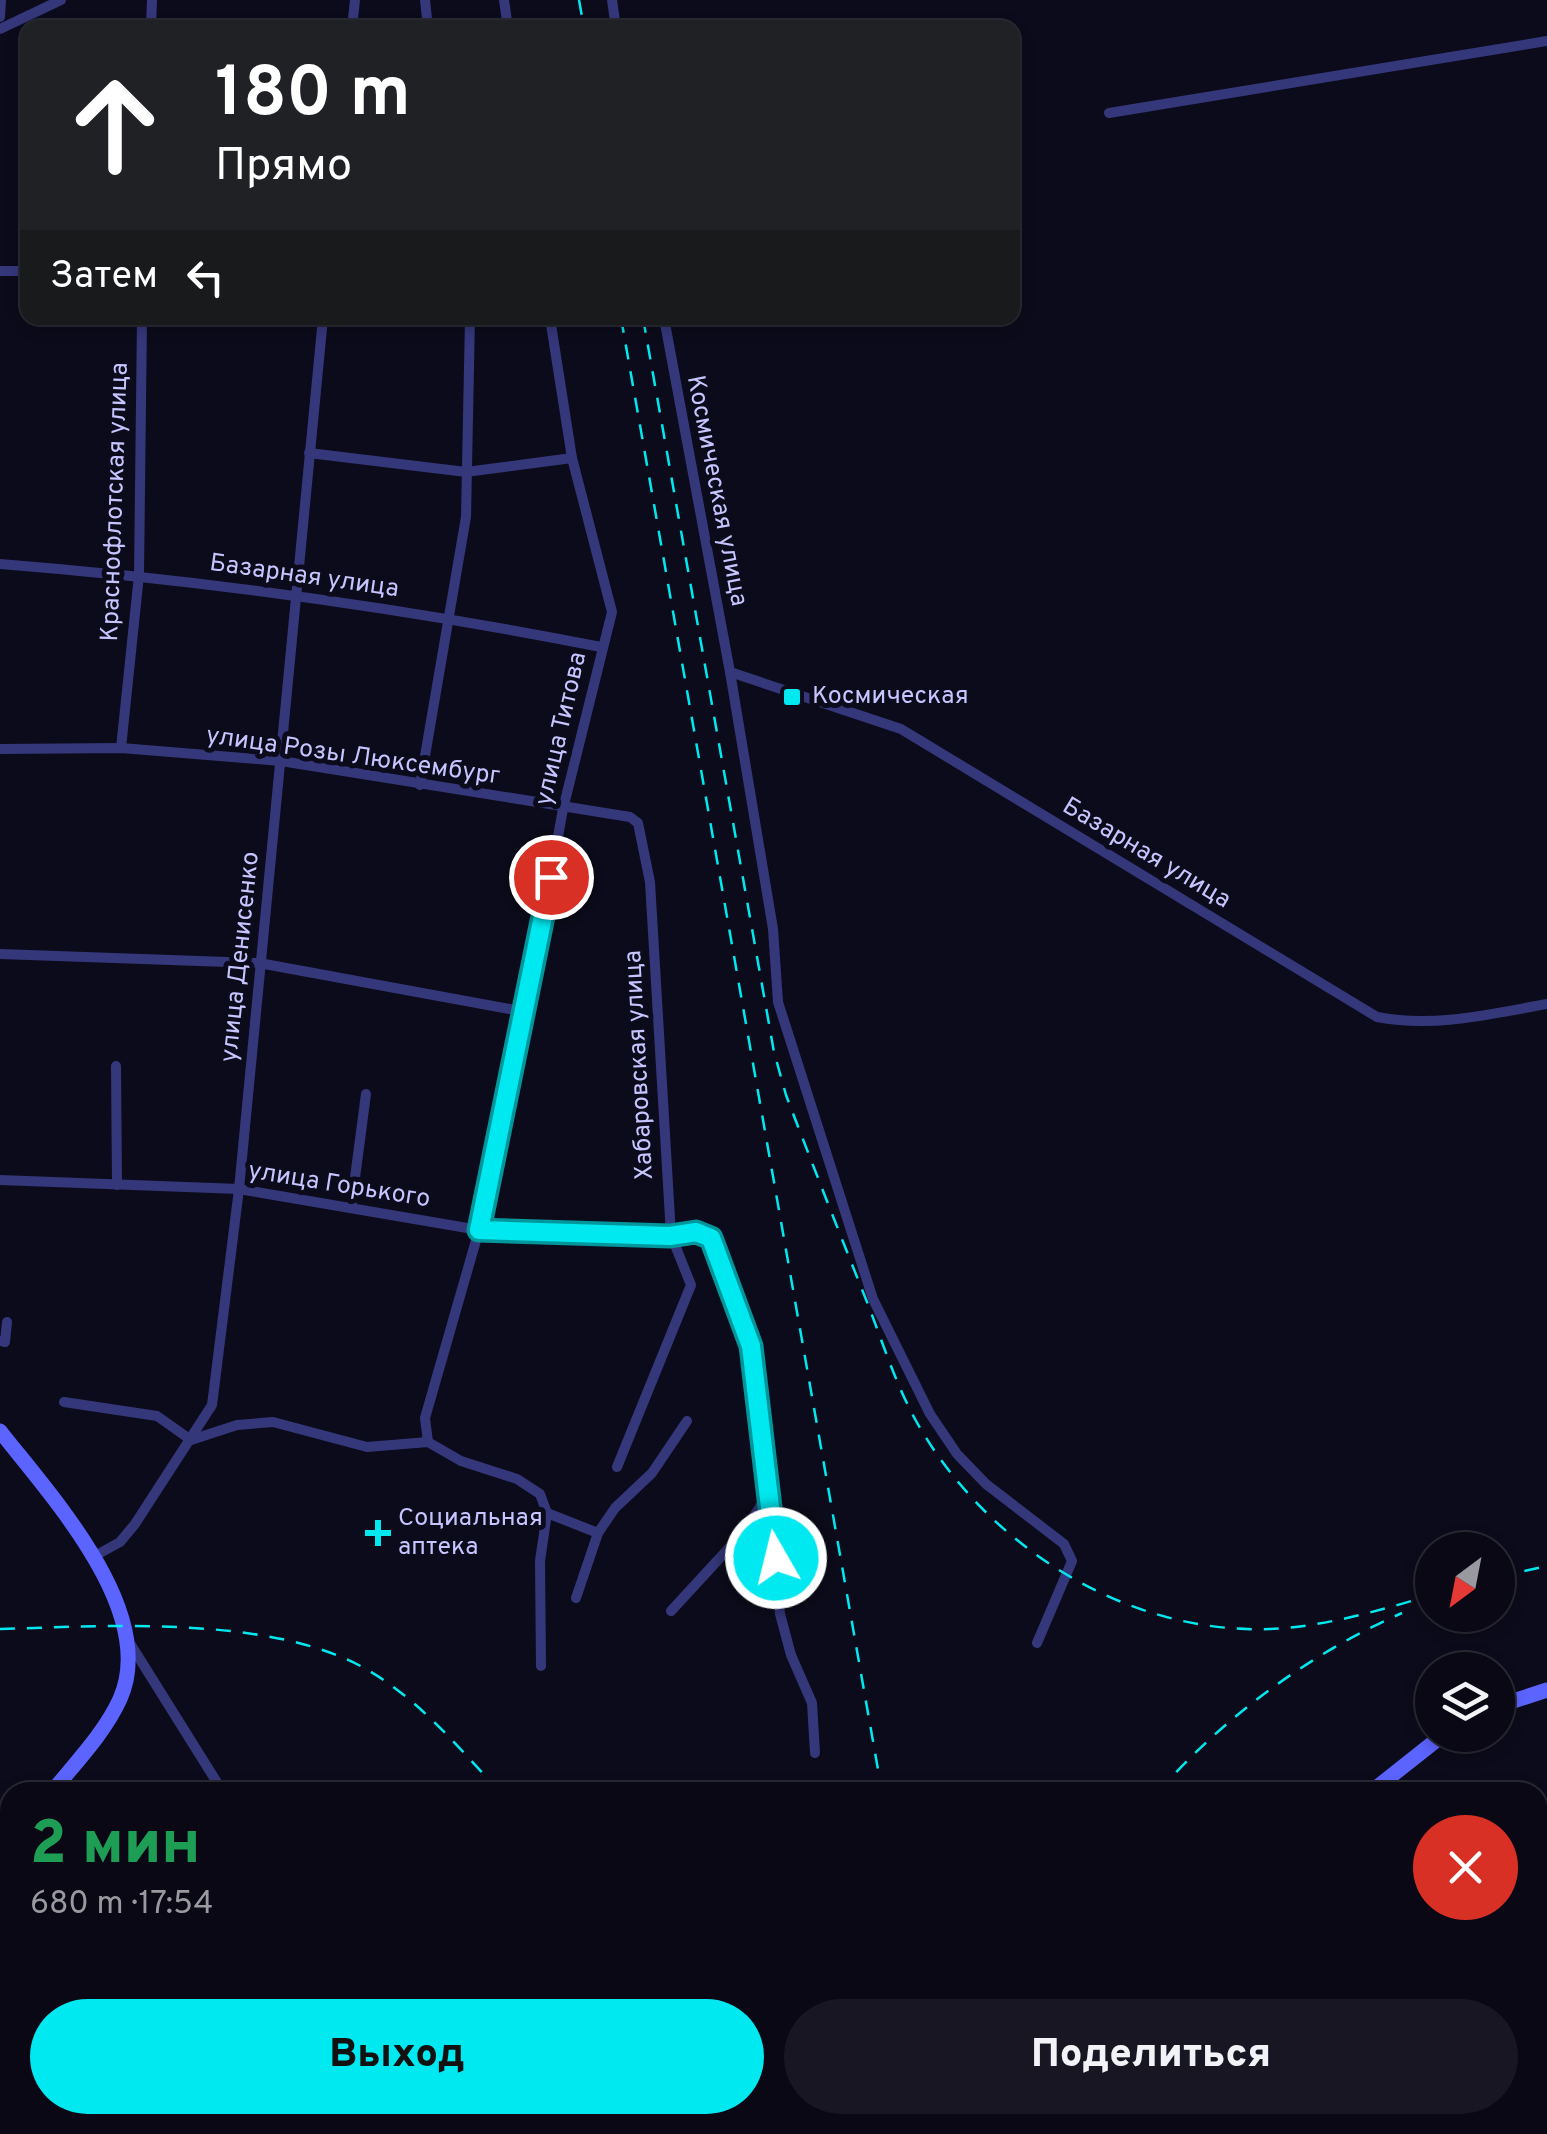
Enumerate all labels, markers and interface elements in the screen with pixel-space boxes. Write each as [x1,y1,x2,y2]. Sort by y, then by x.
text: 180 m [215,52,411,141]
icon: ahead [50,60,180,190]
text: Прямо [215,139,352,196]
icon: left [178,250,233,305]
text: Затем [50,253,158,302]
street label: Краснофлотская улица [95,362,137,642]
street label: Космическая улица [678,373,754,609]
street label: Базарная улица [207,548,401,606]
street label: улица Титова [529,649,595,809]
place label: Космическая [812,681,969,713]
marker: Космическая [781,686,803,708]
street label: улица Розы Люксембург [204,721,502,793]
street label: Базарная улица [1056,791,1236,917]
pin [509,835,594,920]
street label: улица Денисенко [214,850,268,1064]
icon: arrive [524,850,579,905]
street label: Хабаровская улица [618,949,662,1181]
street label: улица Горького [246,1156,432,1216]
place label: Социальная аптека [398,1503,543,1564]
position arrow [724,1506,828,1610]
marker: Социальная аптека [367,1522,389,1544]
north arrow [1415,1532,1515,1632]
map controls [1415,1532,1515,1752]
button: layers [1415,1652,1515,1752]
text: 2 мин [30,1809,201,1885]
button: close [1413,1815,1518,1920]
text: 680 m · 17:54 [30,1885,213,1925]
button: Выход [30,1999,764,2114]
button: Поделиться [784,1999,1518,2114]

